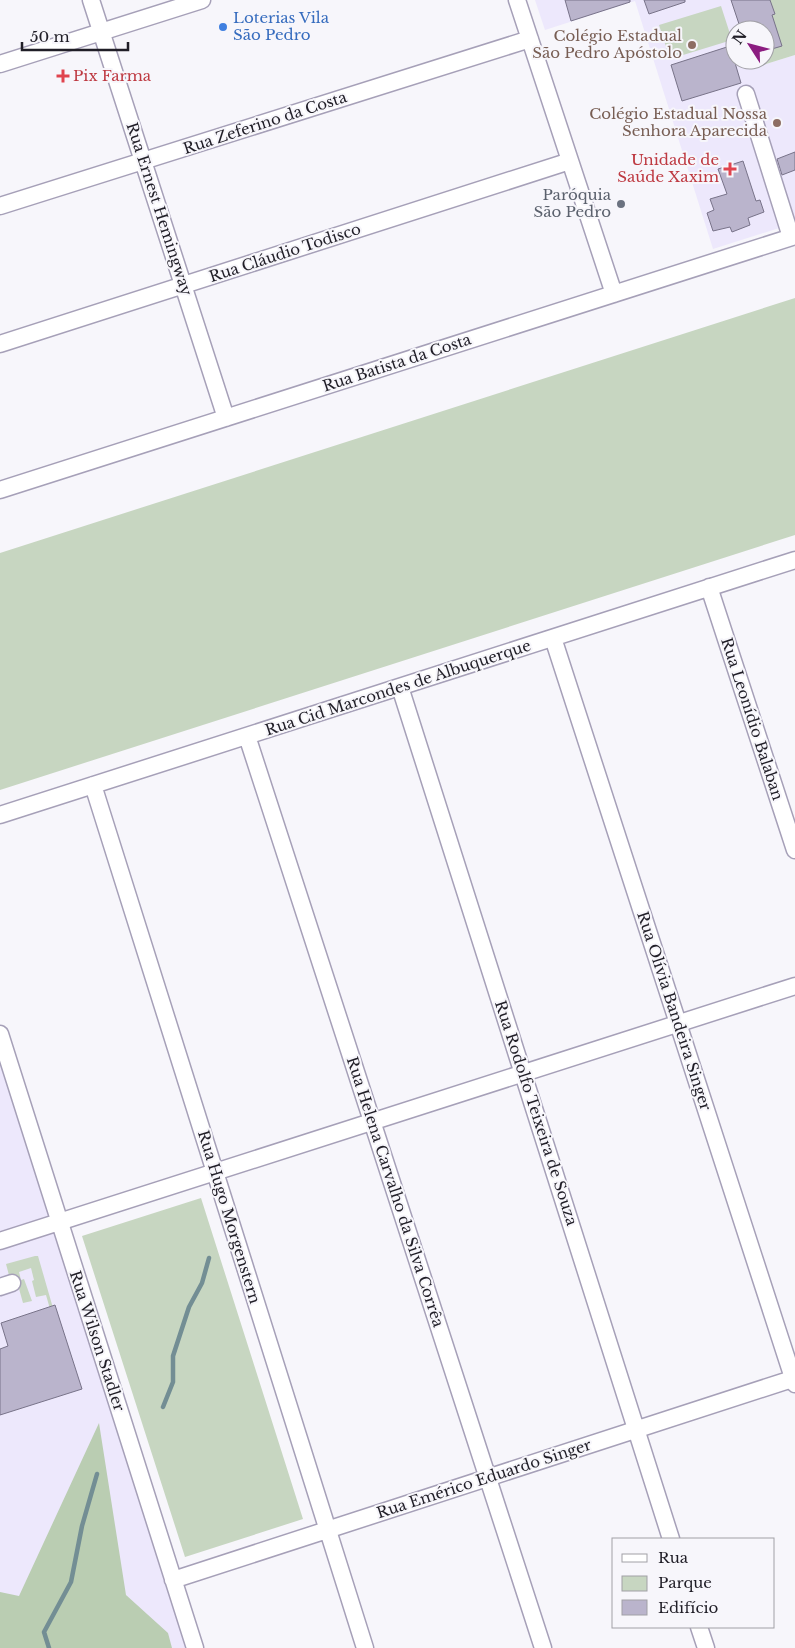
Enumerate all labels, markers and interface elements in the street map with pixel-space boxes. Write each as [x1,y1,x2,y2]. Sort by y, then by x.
place label: Loterias Vila São Pedro [233,8,330,44]
scale bar [22,20,129,52]
north arrow [725,20,775,70]
marker: Loterias Vila São Pedro [217,21,229,33]
place label: Colégio Estadual São Pedro Apóstolo [532,26,682,62]
text: 50 m [30,27,70,46]
text: N [728,27,751,48]
marker: Colégio Estadual São Pedro Apóstolo [686,39,698,51]
place label: Pix Farma [73,66,152,85]
marker: Pix Farma [57,70,69,82]
street label: Rua Zeferino da Costa [181,87,350,158]
place label: Colégio Estadual Nossa Senhora Aparecida [589,104,768,140]
marker: Colégio Estadual Nossa Senhora Aparecida [771,117,783,129]
street label: Rua Ernest Hemingway [122,120,197,298]
place label: Unidade de Saúde Xaxim [617,150,719,186]
marker: Unidade de Saúde Xaxim [723,162,737,176]
place label: Paróquia São Pedro [534,185,612,221]
marker: Paróquia São Pedro [615,198,627,210]
street label: Rua Cláudio Todisco [207,219,363,286]
street label: Rua Batista da Costa [320,329,474,396]
street label: Rua Leonídio Balaban [717,635,788,803]
street label: Rua Cid Marcondes de Albuquerque [263,636,533,740]
street label: Rua Olívia Bandeira Singer [633,909,716,1114]
street label: Rua Rodolfo Teixeira de Souza [491,998,582,1229]
street label: Rua Helena Carvalho da Silva Corrêa [343,1054,448,1330]
street label: Rua Hugo Morgenstern [194,1128,265,1306]
street label: Rua Wilson Stadler [66,1268,129,1414]
street label: Rua Emérico Eduardo Singer [374,1435,594,1522]
legend [612,1538,775,1628]
text: Rua [658,1548,689,1567]
text: Parque [658,1573,712,1592]
text: Edifício [658,1598,719,1617]

